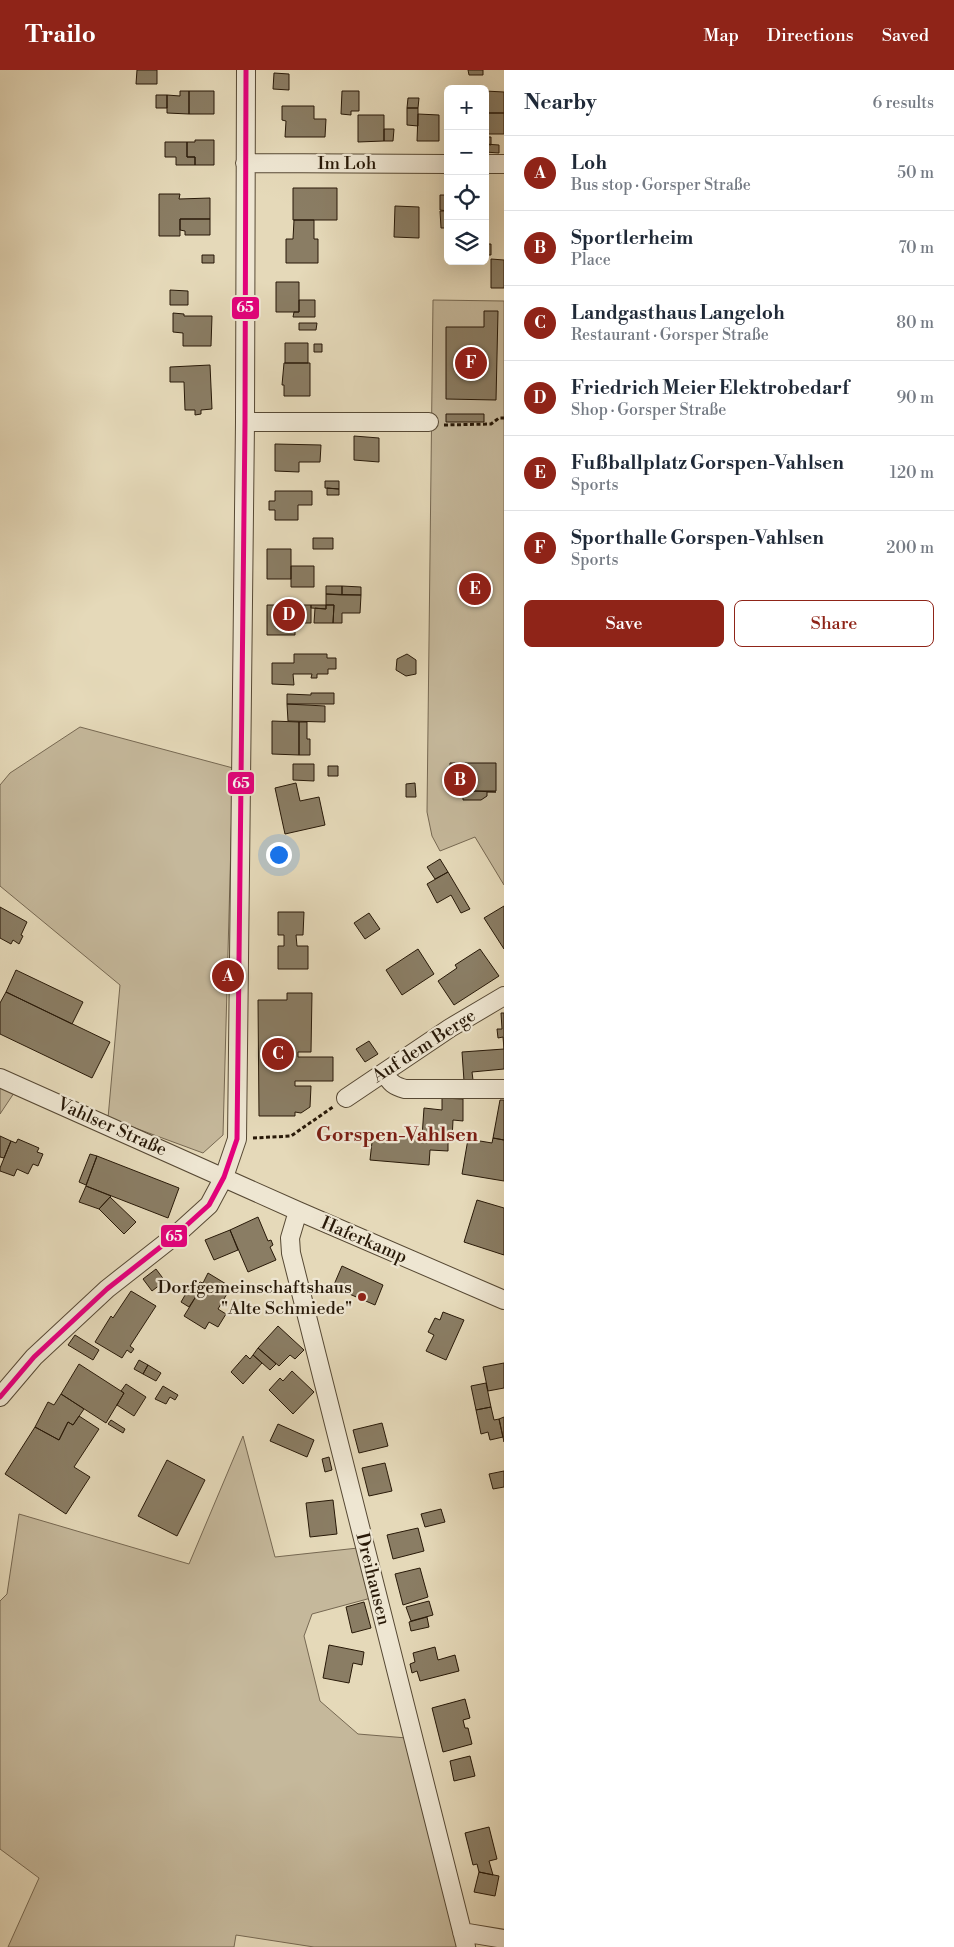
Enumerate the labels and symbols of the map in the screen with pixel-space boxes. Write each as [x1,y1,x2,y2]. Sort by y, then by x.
street label: Im Loh [317,152,377,175]
line badge: 65 [231,296,260,320]
text: 65 [236,299,254,317]
pin: F [455,344,487,382]
pin: E [459,570,491,608]
pin: D [273,596,305,634]
pin: B [444,761,476,799]
line badge: 65 [227,771,255,795]
text: 65 [232,775,250,793]
your location [266,842,292,868]
pin: A [212,957,244,995]
street label: Auf dem Berge [367,1004,480,1089]
pin: C [262,1035,294,1073]
street label: Vahlser Straße [53,1092,170,1161]
district label: Gorspen-Vahlsen [316,1123,479,1148]
street label: Haferkamp [317,1212,411,1268]
line badge: 65 [160,1224,188,1248]
text: 65 [165,1228,183,1246]
place label: Dorfgemeinschaftshaus "Alte Schmiede" [157,1276,352,1320]
marker: Dorfgemeinschaftshaus "Alte Schmiede" [356,1291,368,1303]
street label: Dreihausen [350,1530,396,1628]

